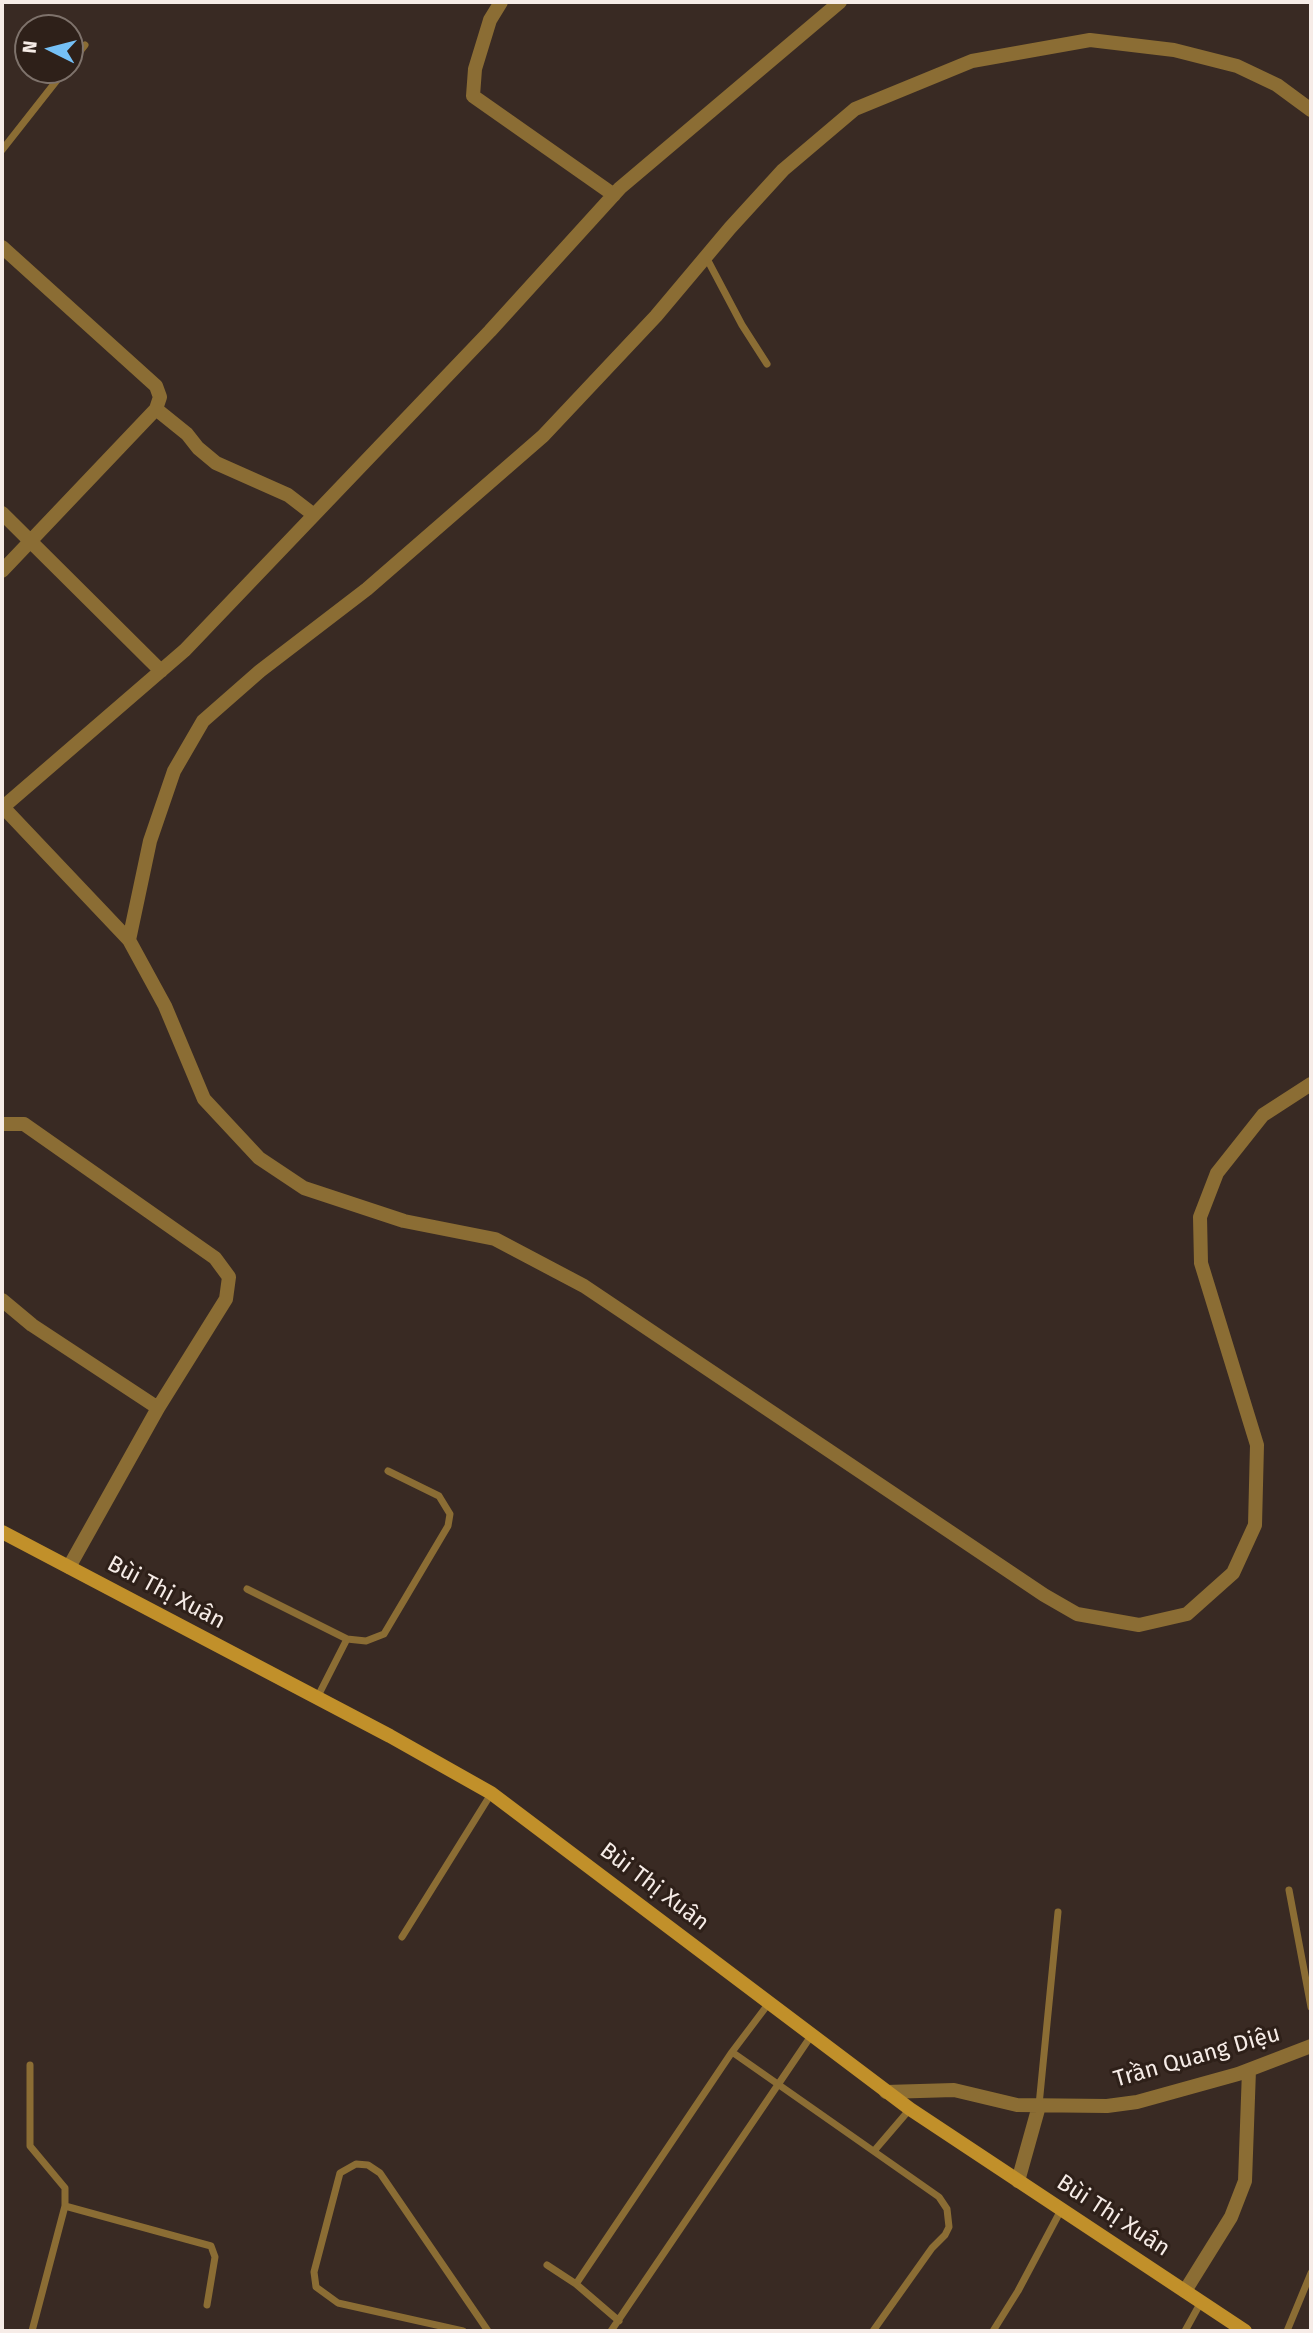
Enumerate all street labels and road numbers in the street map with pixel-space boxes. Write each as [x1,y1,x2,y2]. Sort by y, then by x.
street label: Bùi Thị Xuân [102,1550,230,1636]
street label: Bùi Thị Xuân [594,1837,714,1937]
street label: Trần Quang Diệu [1111,2020,1283,2094]
street label: Bùi Thị Xuân [1051,2169,1175,2263]

